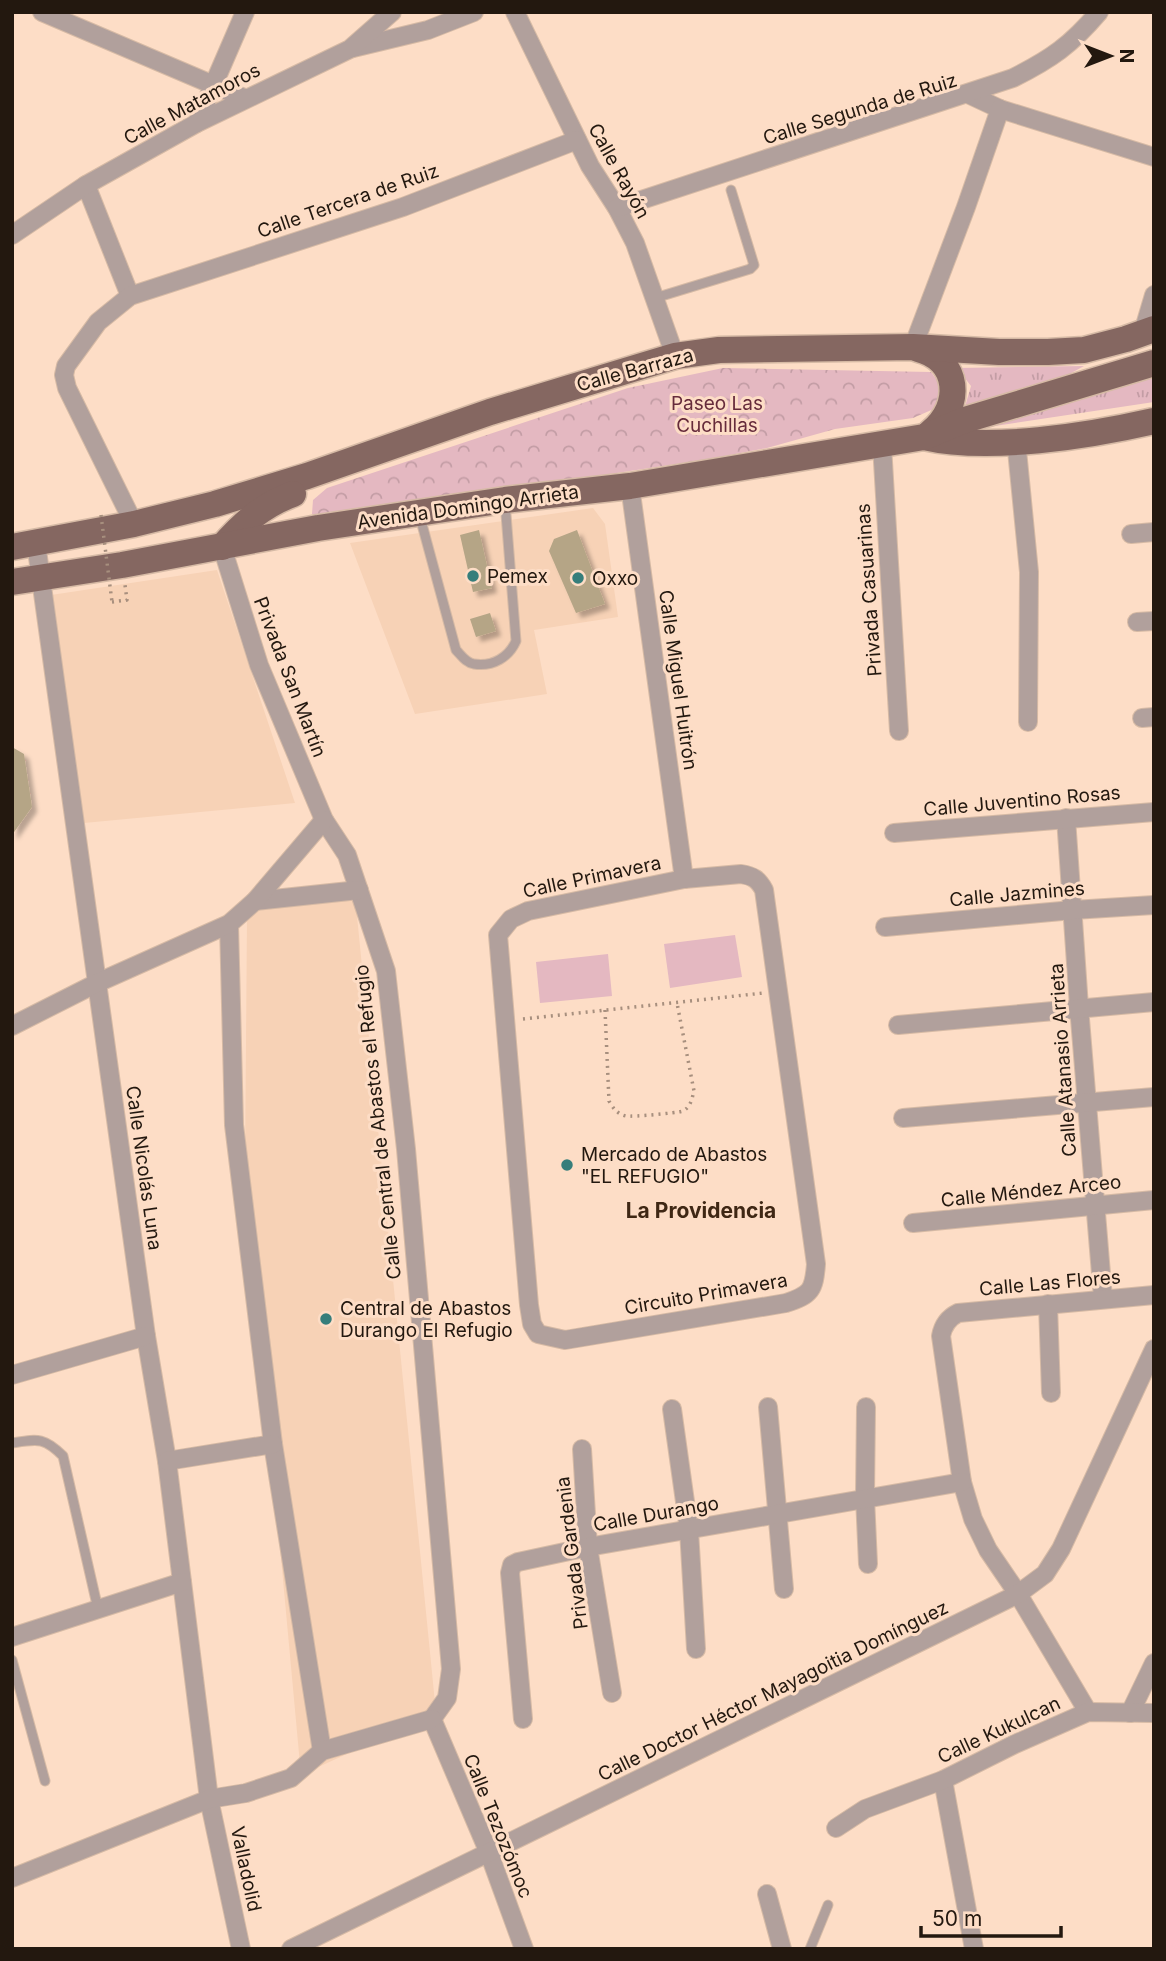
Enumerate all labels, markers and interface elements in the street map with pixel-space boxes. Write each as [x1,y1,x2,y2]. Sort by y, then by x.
north arrow [1075,21,1145,91]
text: N [1115,49,1138,63]
street label: Calle Matamoros [120,58,264,150]
street label: Calle Segunda de Ruiz [760,69,960,149]
street label: Calle Rayón [583,119,655,223]
street label: Calle Tercera de Ruiz [254,159,442,243]
street label: Calle Barraza [574,343,696,397]
park label: Paseo Las Cuchillas [671,392,763,437]
street label: Avenida Domingo Arrieta [356,480,580,534]
street label: Privada Casuarinas [851,503,887,677]
place label: Pemex [487,565,548,588]
place label: Oxxo [592,567,638,590]
marker: Pemex [465,568,481,584]
marker: Oxxo [570,570,586,586]
street label: Calle Miguel Huitrón [654,589,702,771]
street label: Privada San Martín [249,594,331,760]
street label: Calle Juventino Rosas [923,781,1121,821]
street label: Calle Primavera [521,851,663,903]
street label: Calle Jazmines [948,877,1086,911]
street label: Calle Central de Abastos el Refugio [350,963,406,1281]
street label: Calle Atanasio Arrieta [1045,963,1081,1157]
street label: Calle Nicolás Luna [121,1084,167,1252]
place label: Mercado de Abastos "EL REFUGIO" [581,1143,767,1188]
marker: Mercado de Abastos "EL REFUGIO" [559,1157,575,1173]
street label: Calle Méndez Arceo [940,1170,1122,1212]
district label: La Providencia [626,1198,776,1223]
street label: Calle Las Flores [978,1265,1122,1301]
street label: Circuito Primavera [623,1268,789,1320]
place label: Central de Abastos Durango El Refugio [340,1297,513,1342]
marker: Central de Abastos Durango El Refugio [318,1311,334,1327]
street label: Privada Gardenia [551,1475,593,1631]
street label: Calle Durango [591,1492,721,1536]
street label: Calle Doctor Héctor Mayagoitia Domínguez [594,1596,952,1786]
street label: Calle Kukulcan [934,1692,1064,1768]
street label: Calle Tezozómoc [459,1750,537,1902]
street label: Valladolid [226,1824,266,1914]
scale bar [921,1895,1061,1939]
text: 50 m [932,1906,982,1931]

